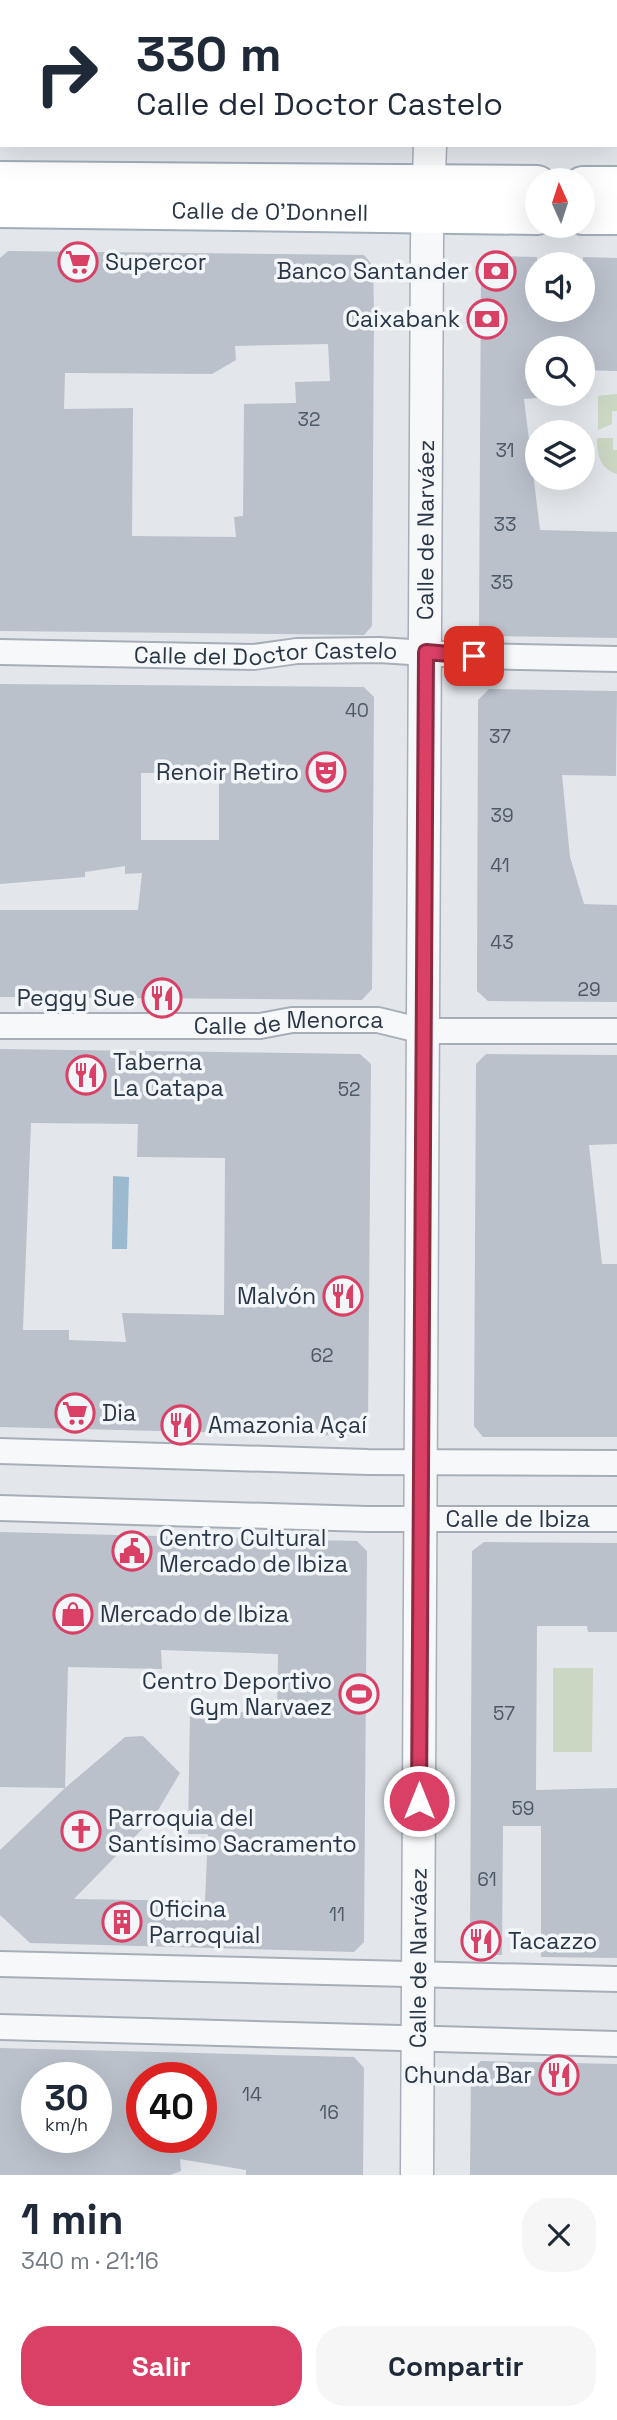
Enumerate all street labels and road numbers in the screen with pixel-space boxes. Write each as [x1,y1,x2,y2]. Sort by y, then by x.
street label: Calle de O'Donnell [171,195,369,228]
street label: Calle de Narváez [410,440,441,620]
street label: Calle del Doctor Castelo [134,635,398,673]
street label: Calle de Menorca [194,1005,384,1042]
street label: Calle de Ibiza [446,1504,590,1534]
street label: Calle de Narváez [403,1868,434,2048]

